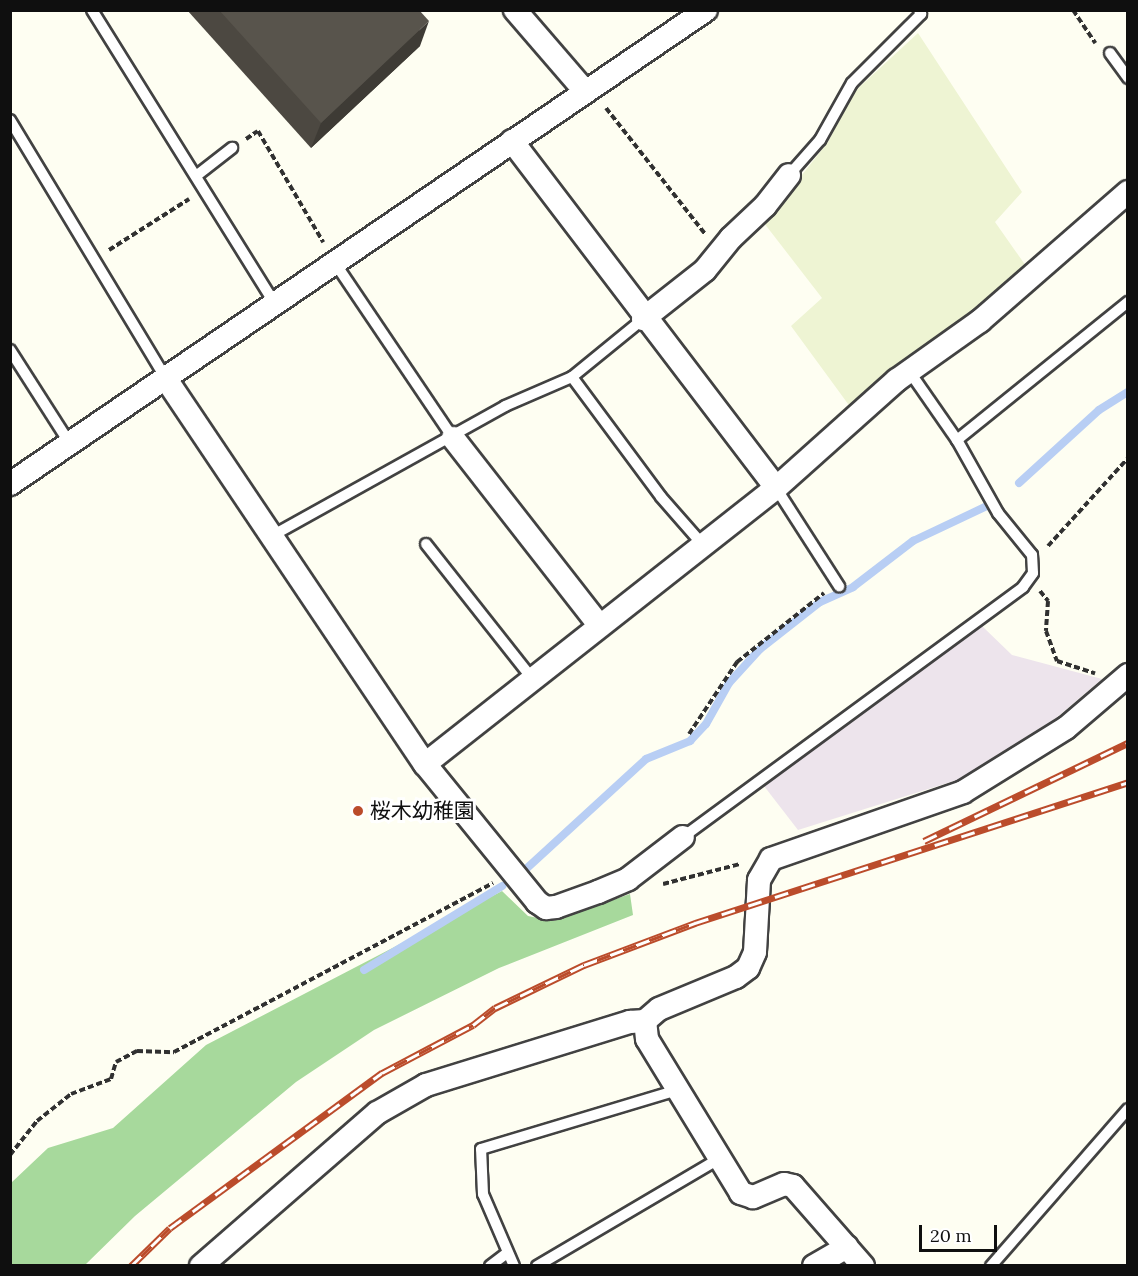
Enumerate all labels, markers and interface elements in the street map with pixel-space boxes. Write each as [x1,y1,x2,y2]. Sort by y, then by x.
place label: 桜木幼稚園 [370,798,475,824]
marker: 桜木幼稚園 [351,804,365,818]
scale bar [922,1213,1000,1251]
text: 20 m [930,1224,972,1247]

